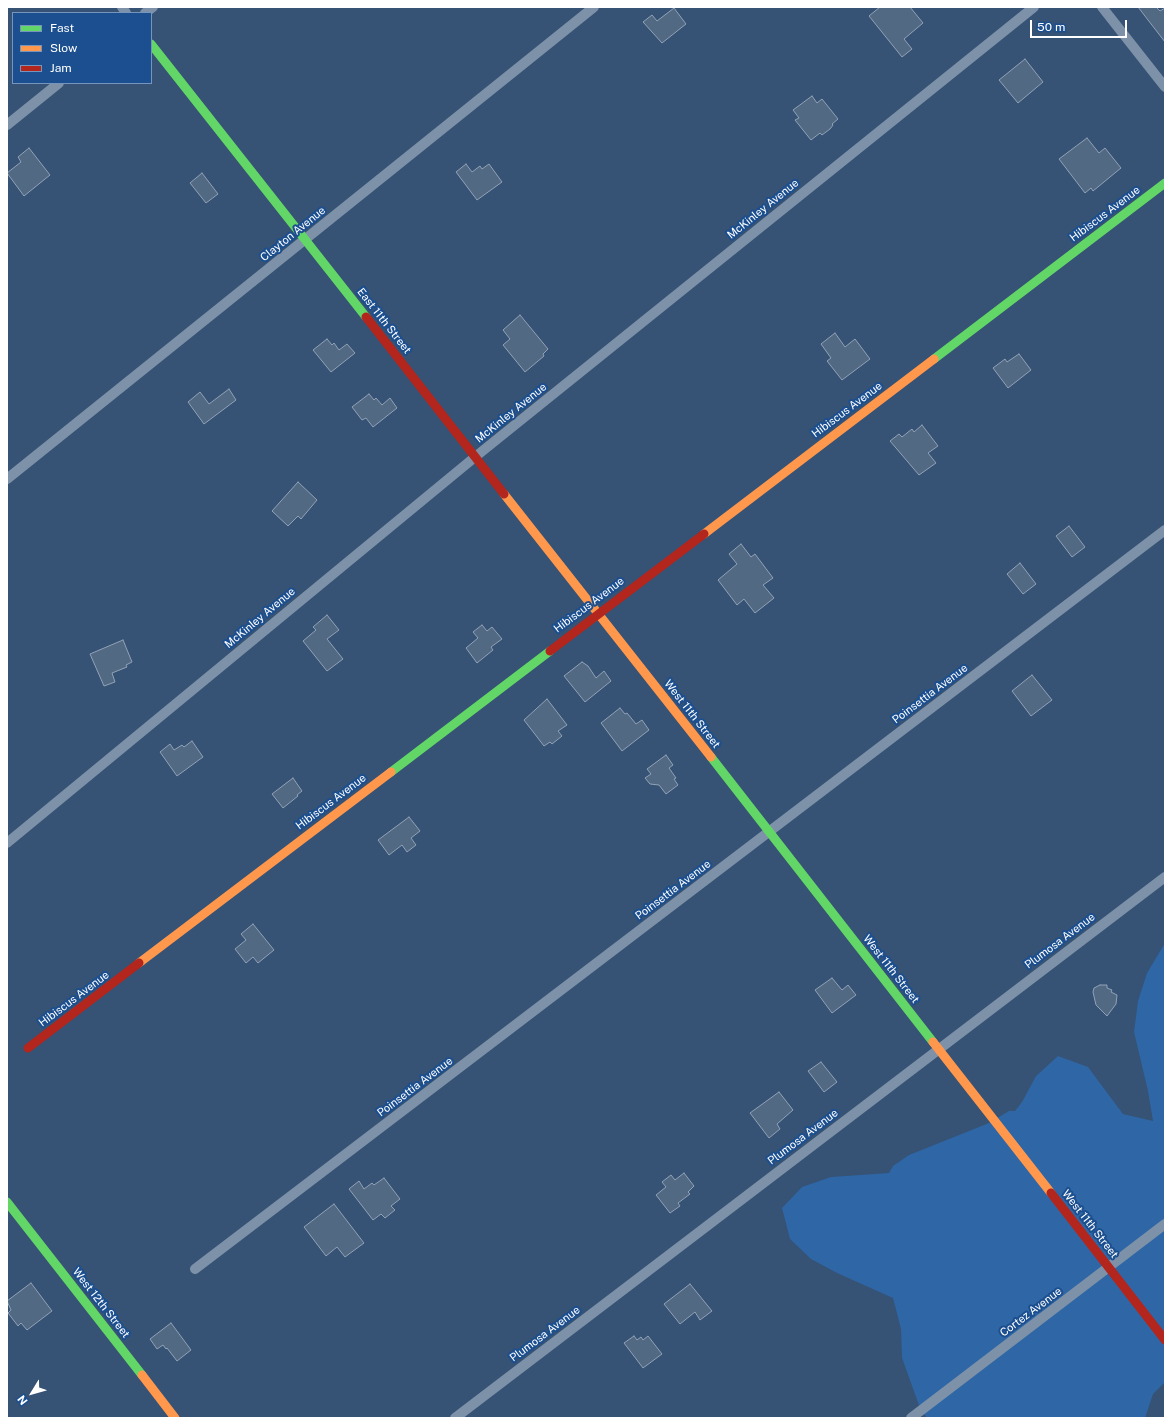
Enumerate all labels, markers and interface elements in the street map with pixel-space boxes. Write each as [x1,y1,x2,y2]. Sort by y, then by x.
legend [12,12,152,84]
scale bar [1032,12,1129,38]
text: 50 m [1037,20,1065,34]
text: Fast [50,21,74,35]
text: Slow [50,41,77,55]
text: Jam [50,61,72,75]
street label: McKinley Avenue [725,176,801,242]
street label: Hibiscus Avenue [1067,183,1143,245]
street label: Clayton Avenue [258,204,328,264]
street label: East 11th Street [354,286,414,356]
street label: Hibiscus Avenue [809,379,885,441]
street label: McKinley Avenue [473,380,549,446]
street label: Hibiscus Avenue [551,574,627,636]
street label: McKinley Avenue [222,585,298,651]
street label: Poinsettia Avenue [890,661,970,727]
street label: West 11th Street [661,677,723,751]
street label: Hibiscus Avenue [293,771,369,833]
street label: Poinsettia Avenue [633,857,713,923]
street label: Plumosa Avenue [1022,910,1098,972]
street label: West 11th Street [860,932,922,1006]
street label: Hibiscus Avenue [36,968,112,1030]
street label: Poinsettia Avenue [375,1054,455,1120]
street label: Plumosa Avenue [765,1106,841,1168]
street label: West 11th Street [1059,1187,1121,1261]
street label: West 12th Street [70,1265,132,1341]
street label: Cortez Avenue [998,1284,1064,1340]
street label: Plumosa Avenue [507,1303,583,1365]
north arrow [12,1373,52,1413]
text: N [15,1393,30,1407]

